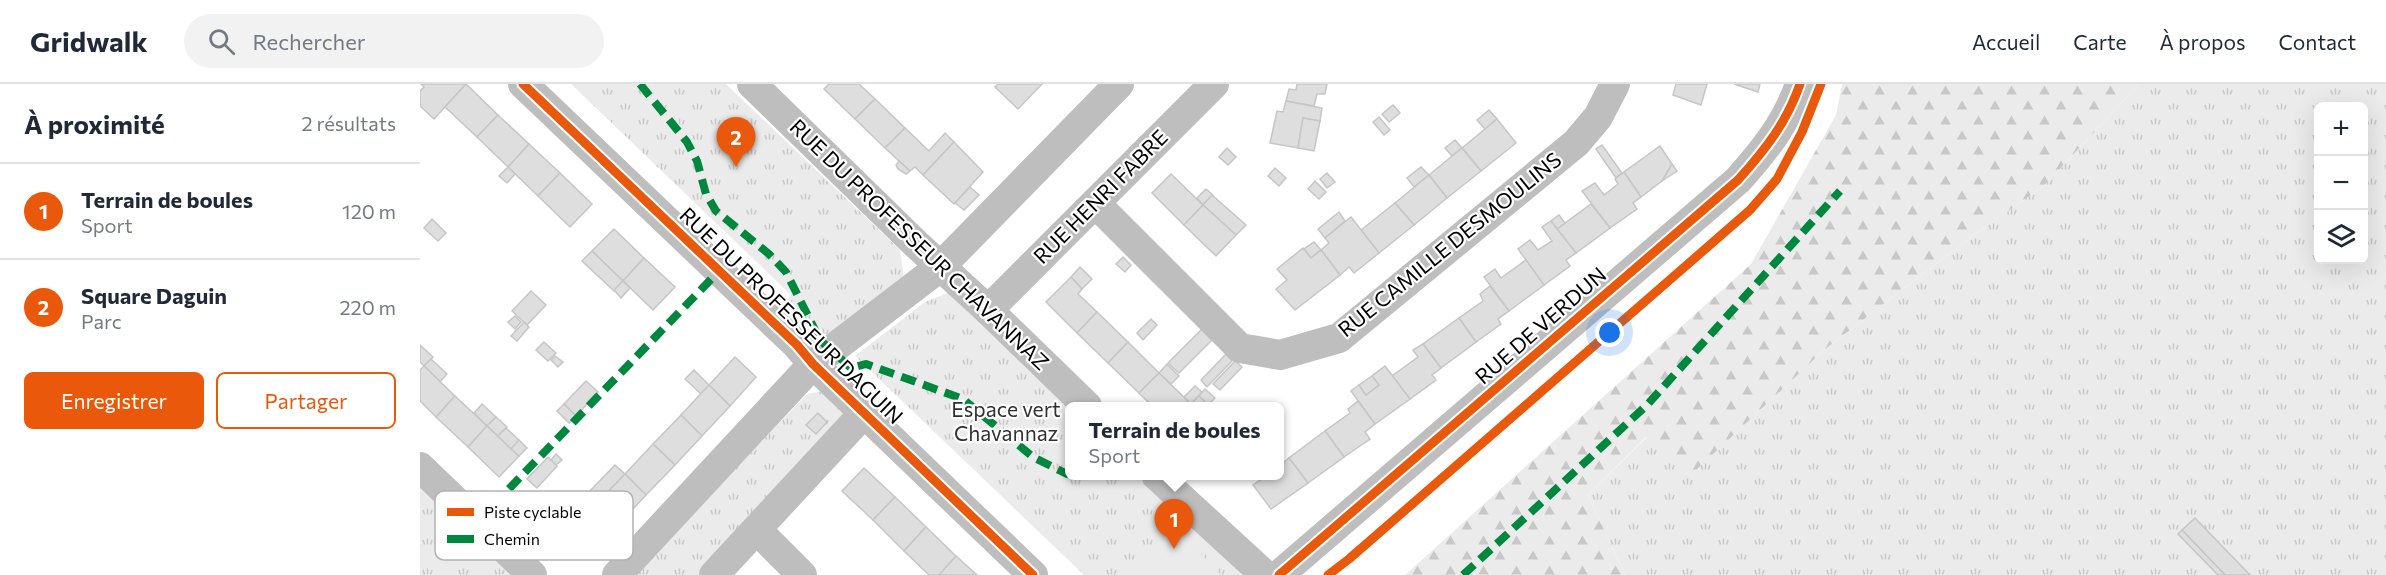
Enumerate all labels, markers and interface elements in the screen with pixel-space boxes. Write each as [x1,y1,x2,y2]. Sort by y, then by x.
search box [184,14,604,68]
text: Gridwalk [30,24,148,58]
icon: search [205,25,238,58]
text: Rechercher [253,28,366,55]
text: Accueil [1972,29,2040,54]
text: Carte [2073,29,2127,54]
text: À propos [2160,29,2245,54]
text: Contact [2278,29,2356,54]
map controls [2314,102,2368,264]
button: + [2314,102,2368,156]
text: À proximité [24,108,165,139]
text: 2 résultats [302,111,396,135]
street label: RUE DU PROFESSEUR CHAVANNAZ [785,113,1055,375]
pin: 2 [716,118,756,167]
street label: RUE HENRI FABRE [1028,124,1172,268]
street label: RUE CAMILLE DESMOULINS [1333,146,1565,341]
button: − [2314,156,2368,210]
text: Terrain de boules [81,186,253,213]
text: 1 [39,199,48,223]
text: 120 m [342,199,396,223]
street label: RUE DU PROFESSEUR DAGUIN [675,202,909,428]
button: layers [2314,210,2368,264]
text: Sport [81,213,133,237]
street label: RUE DE VERDUN [1470,261,1610,388]
text: Square Daguin [81,282,227,309]
text: 2 [38,295,49,319]
text: 220 m [340,295,396,319]
text: Parc [81,309,122,333]
your location [1595,318,1624,347]
button: Enregistrer [24,372,204,429]
button: Partager [216,372,396,429]
park label: Espace vert Chavannaz [951,396,1061,445]
popup [1065,402,1284,480]
text: Terrain de boules [1089,416,1260,443]
text: Sport [1089,443,1140,467]
legend [435,491,633,560]
pin: 1 [1154,500,1194,549]
text: Piste cyclable [484,502,582,521]
text: Chemin [484,529,540,548]

